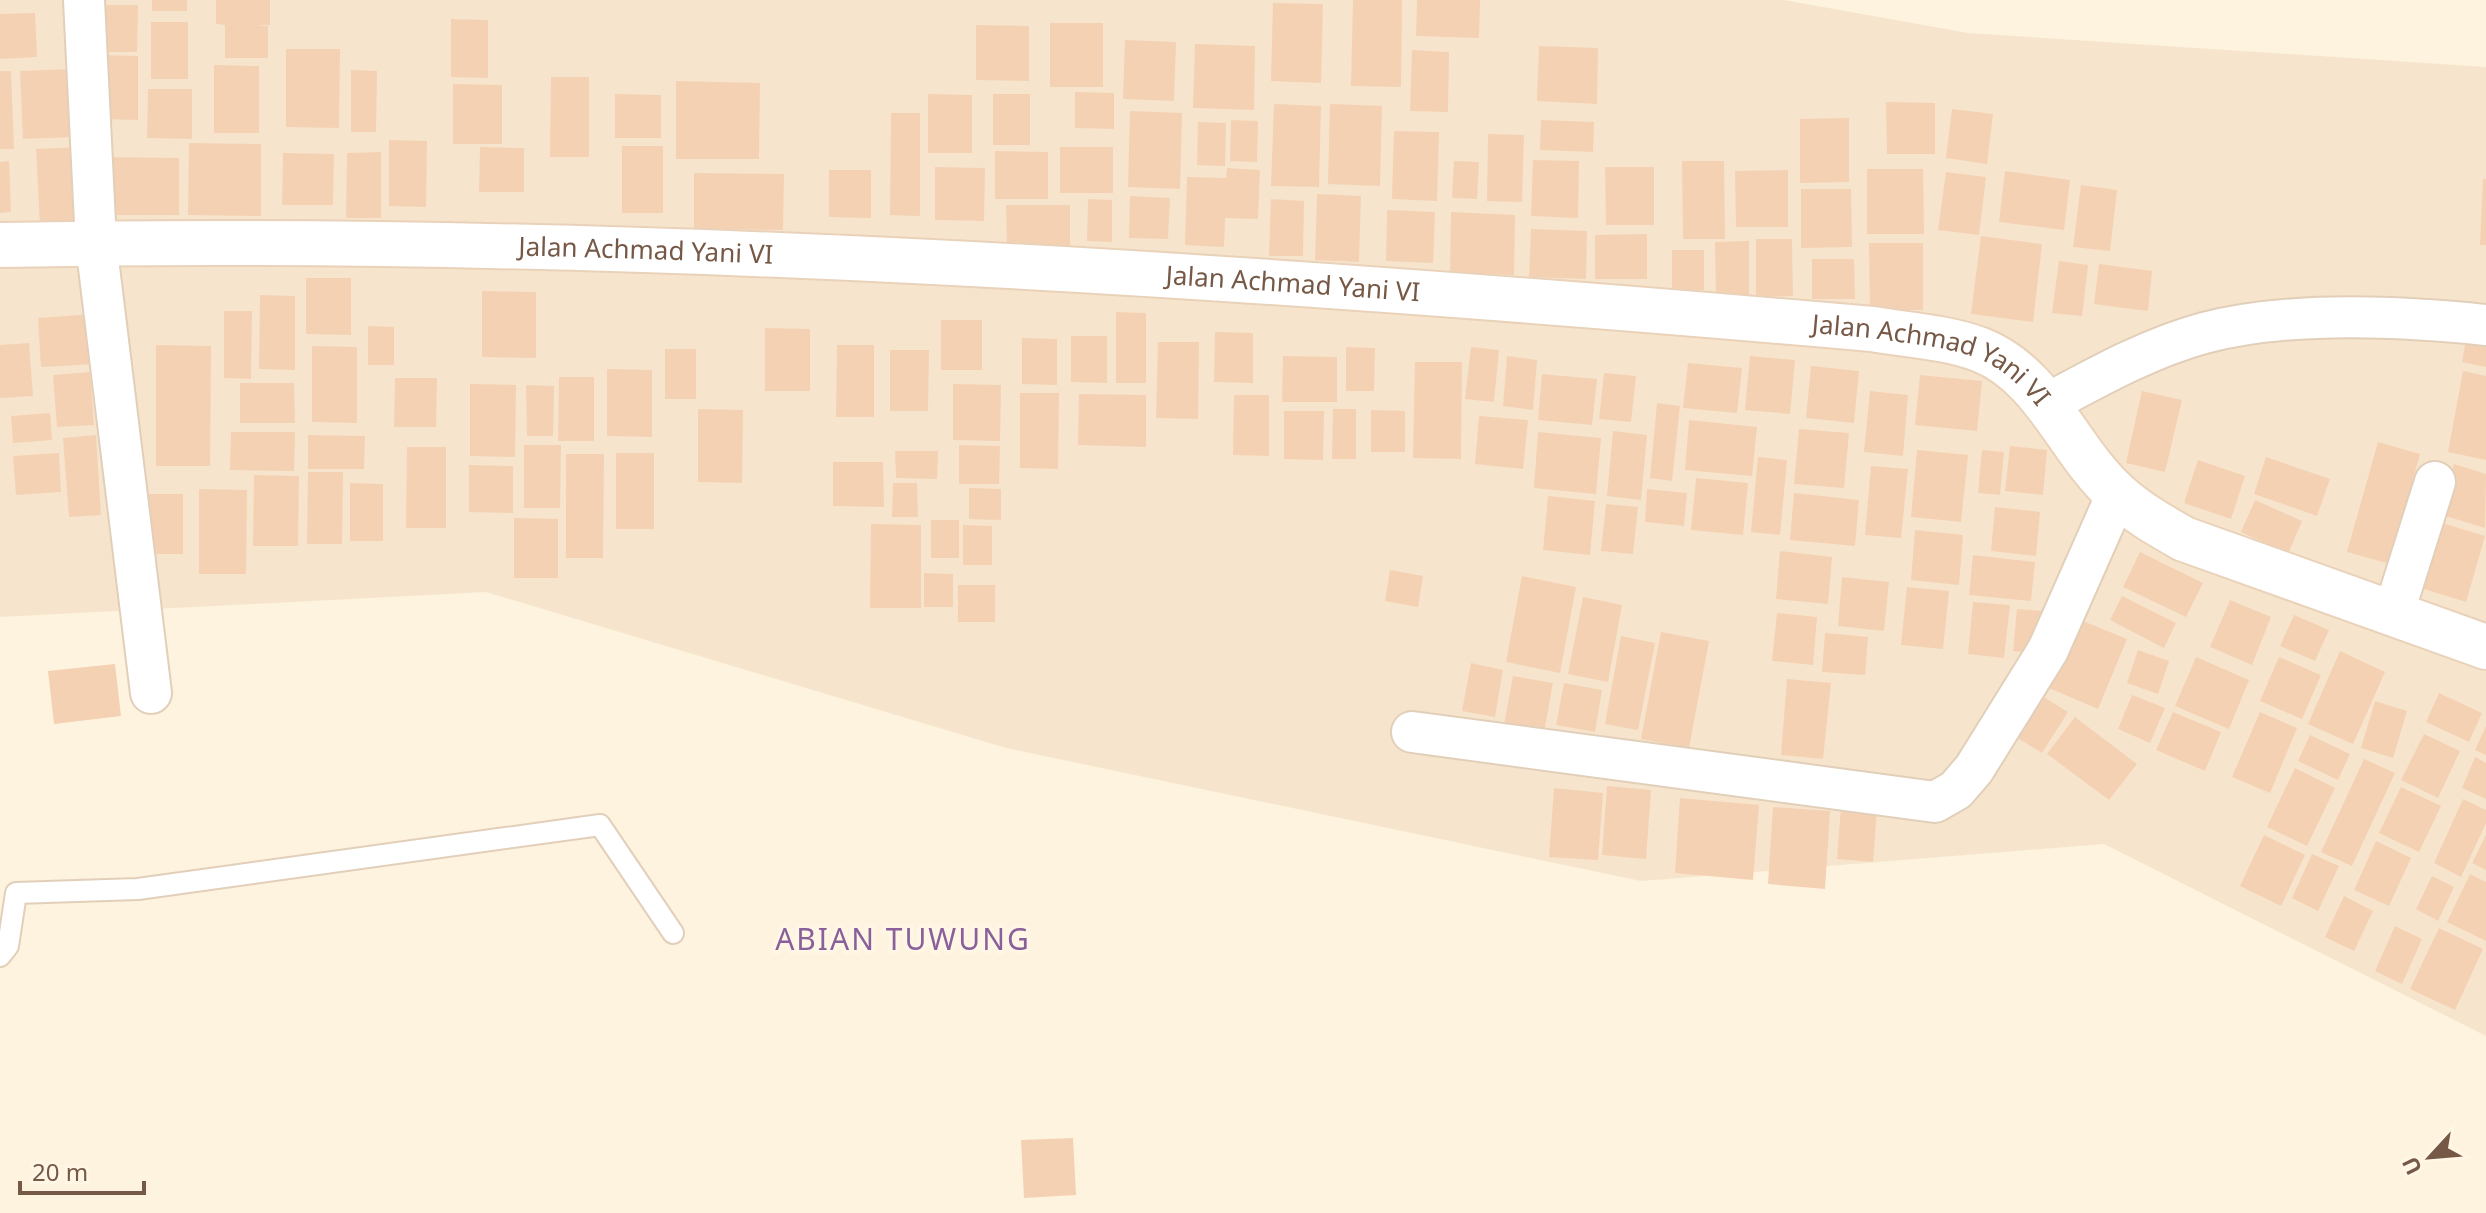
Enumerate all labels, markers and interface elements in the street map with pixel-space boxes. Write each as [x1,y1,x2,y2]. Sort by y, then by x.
street label: Jalan Achmad Yani VI [515,227,774,272]
street label: Jalan Achmad Yani VI [1162,256,1421,309]
street label: Jalan Achmad Yani VI [1808,305,2060,413]
district label: ABIAN TUWUNG [775,918,1031,959]
north arrow [2390,1117,2470,1197]
scale bar [20,1145,144,1195]
text: U [2394,1152,2428,1180]
text: 20 m [32,1155,88,1188]

